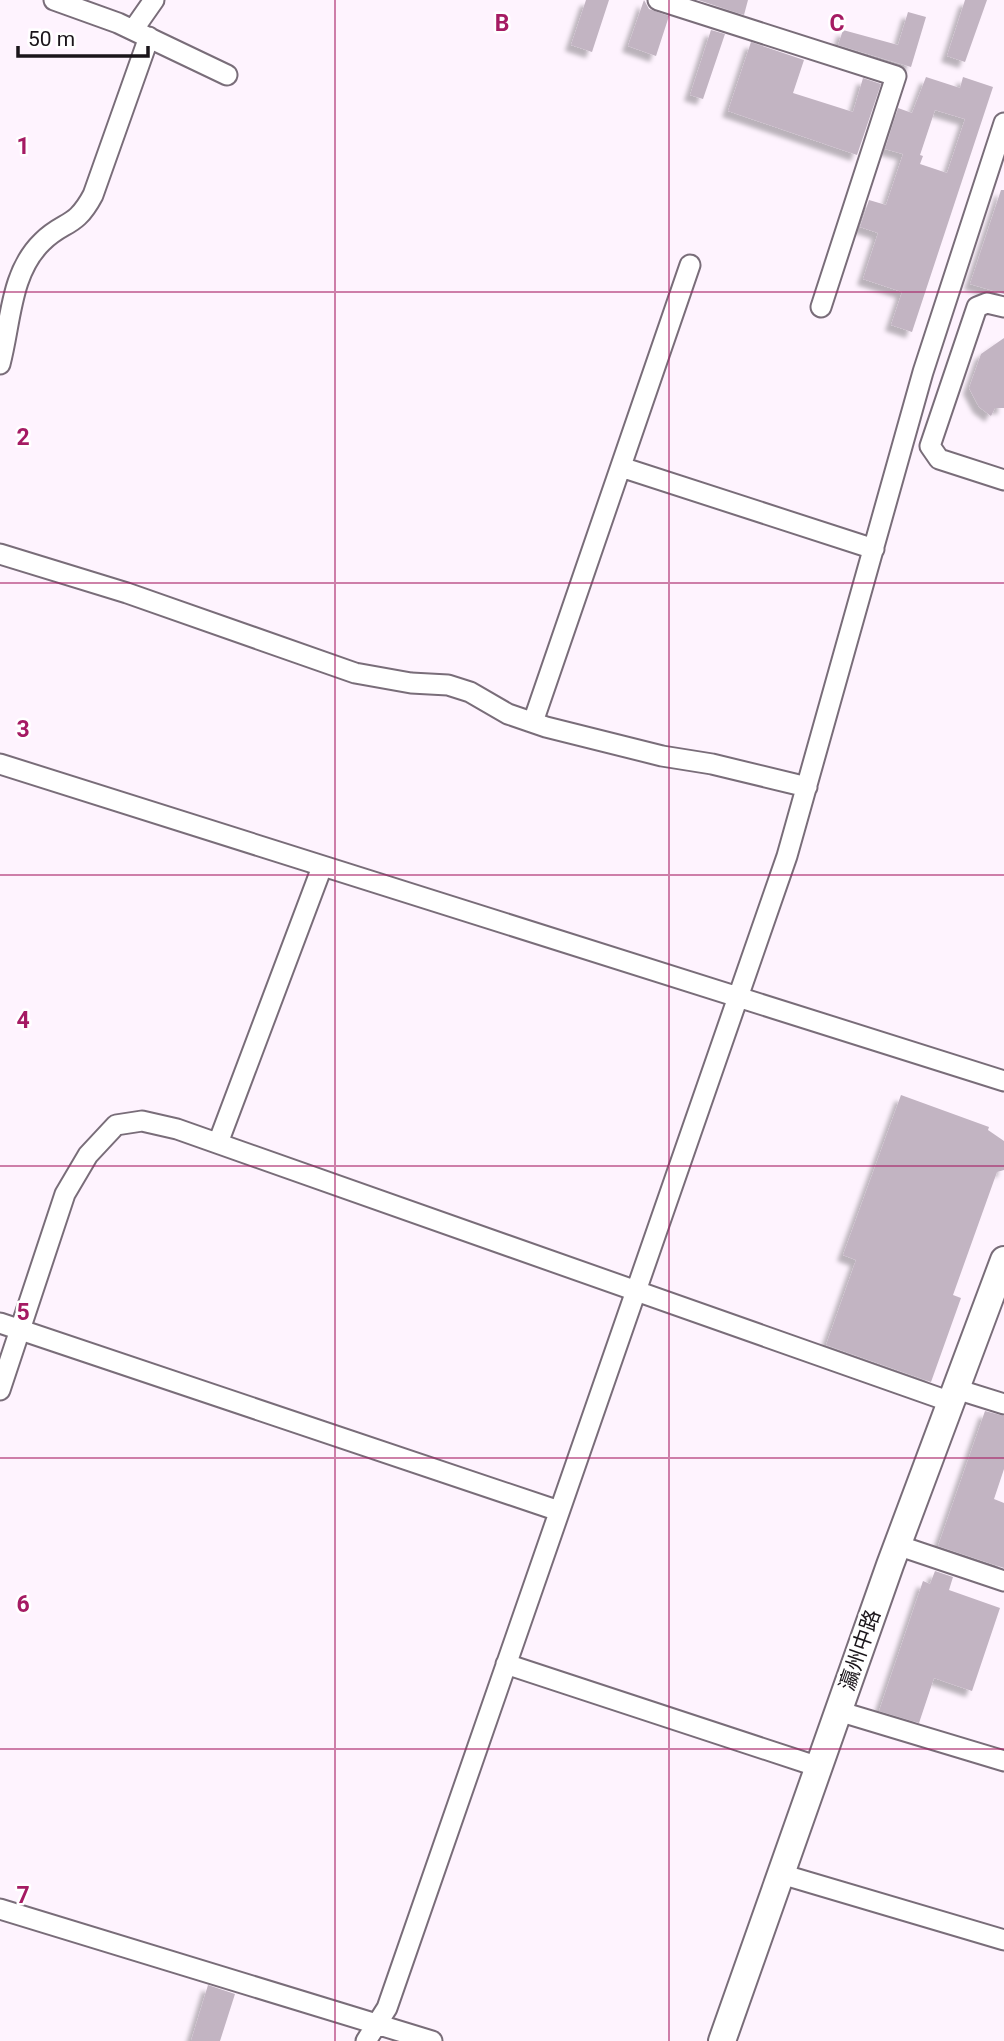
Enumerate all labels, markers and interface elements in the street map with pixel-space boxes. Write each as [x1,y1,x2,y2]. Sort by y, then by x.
text: B [495,10,509,37]
text: C [829,10,845,37]
scale bar [18,14,147,58]
text: 50 m [28,27,75,51]
text: 1 [16,133,30,160]
text: 2 [16,424,30,451]
text: 3 [16,716,30,743]
text: 4 [16,1007,30,1034]
text: 5 [16,1299,30,1326]
text: 6 [16,1591,30,1618]
street label: 瀛州中路 [835,1606,885,1694]
text: 7 [16,1882,30,1909]

